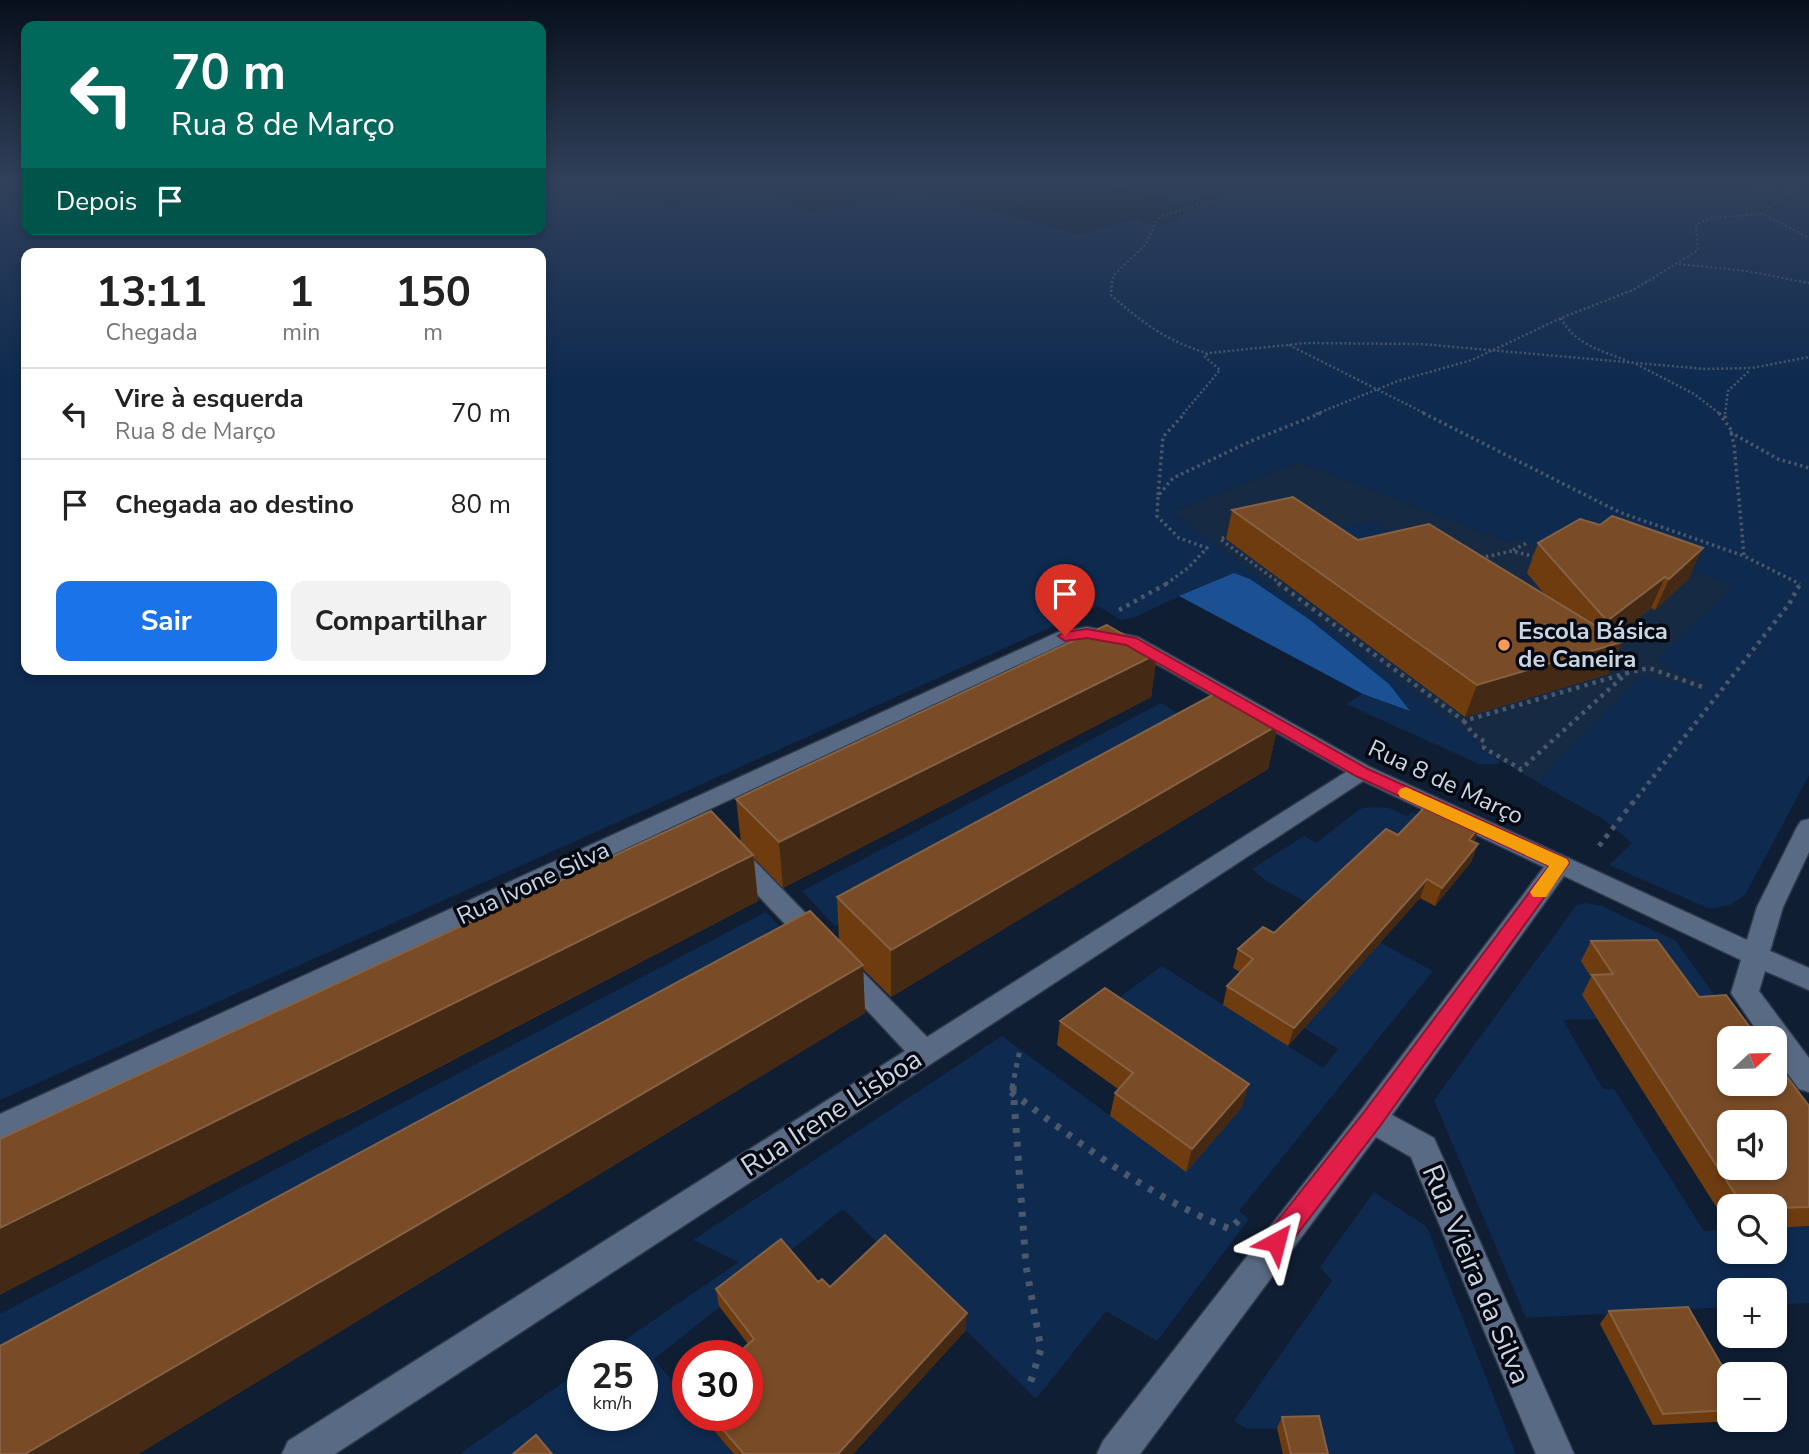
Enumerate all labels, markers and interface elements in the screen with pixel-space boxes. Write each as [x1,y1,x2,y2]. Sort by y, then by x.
text: 70 m [171,39,286,106]
icon: left [56,49,147,140]
text: Rua 8 de Março [171,103,395,146]
icon: arrive [151,182,189,220]
text: Depois [56,184,137,219]
text: 13:11 [96,264,207,321]
text: 1 [289,264,314,321]
text: 150 [395,264,471,321]
text: Chegada [106,317,198,348]
text: min [282,317,320,348]
text: m [423,317,443,348]
text: Vire à esquerda [115,381,304,416]
icon: left [56,395,94,433]
text: 70 m [451,396,511,431]
text: Rua 8 de Março [115,416,276,447]
icon: arrive [56,486,94,524]
text: Chegada ao destino [115,487,354,522]
text: 80 m [451,487,511,522]
pin [1035,564,1095,636]
icon: arrive [1046,575,1084,613]
button: Sair [56,581,277,661]
button: Compartilhar [291,581,511,661]
place label: Escola Básica de Caneira [1518,615,1668,675]
marker: Escola Básica de Caneira [1496,637,1512,653]
street label: Rua 8 de Março [1363,732,1529,832]
street label: Rua Ivone Silva [452,834,614,932]
north arrow [1717,1026,1787,1096]
map controls [1717,1026,1787,1432]
street label: Rua Irene Lisboa [734,1040,929,1185]
button: sound [1717,1110,1787,1180]
street label: Rua Vieira da Silva [1413,1159,1539,1390]
button: search [1717,1194,1787,1264]
position arrow [1239,1205,1313,1279]
button: + [1717,1278,1787,1348]
speed limit sign: 30 [672,1340,763,1431]
text: 25 [591,1353,634,1400]
button: − [1717,1362,1787,1432]
text: km/h [593,1391,632,1415]

